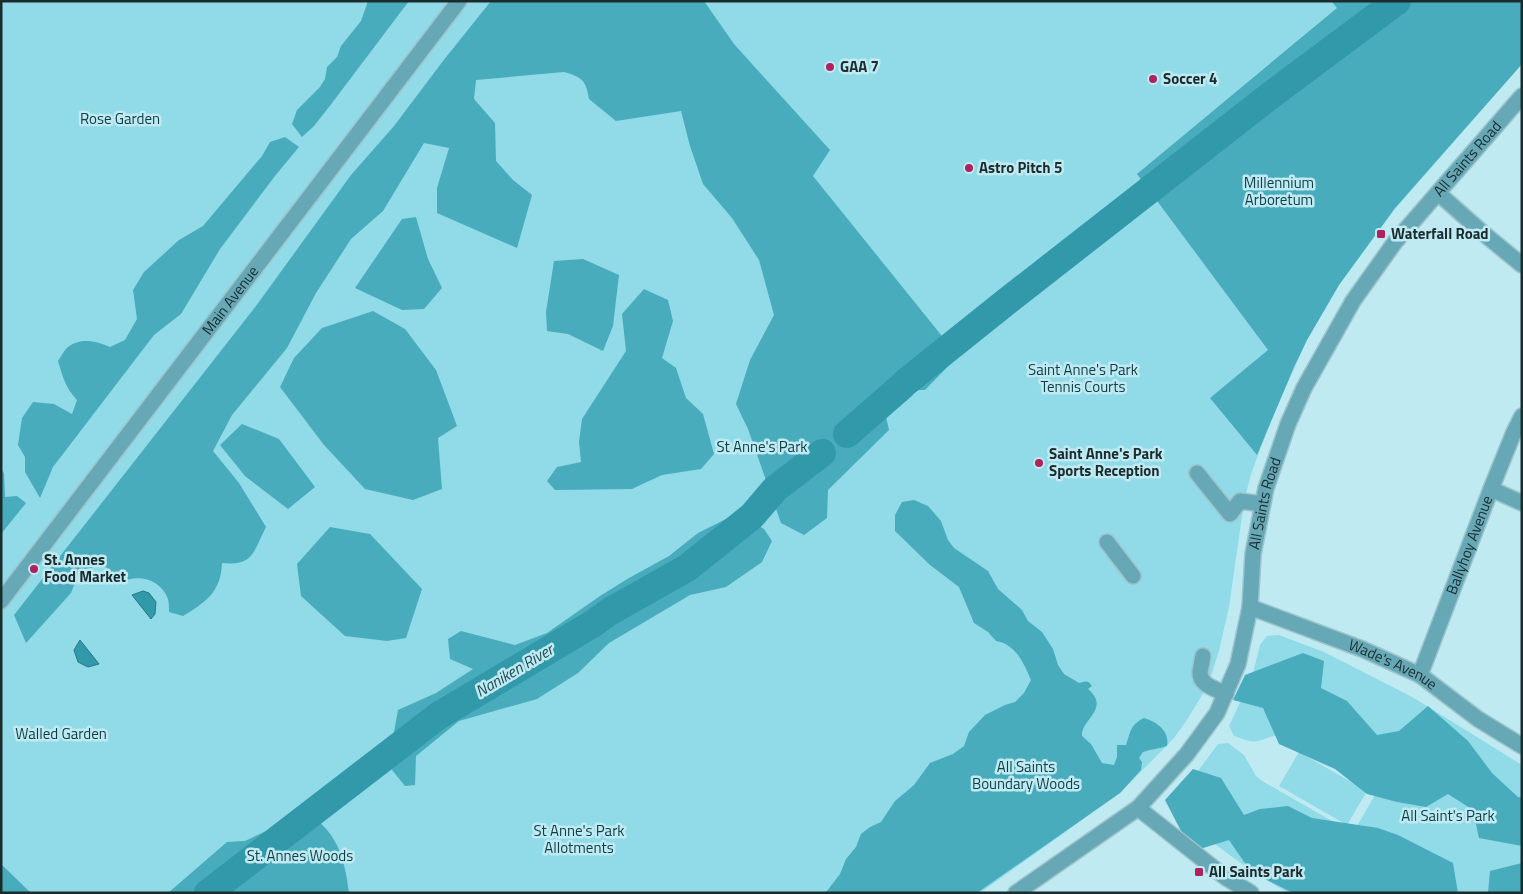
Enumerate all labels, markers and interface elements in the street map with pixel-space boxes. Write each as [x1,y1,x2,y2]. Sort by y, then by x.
place label: GAA 7 [840,55,879,78]
marker: GAA 7 [824,61,836,73]
place label: Soccer 4 [1163,67,1217,90]
marker: Soccer 4 [1147,73,1159,85]
park label: Rose Garden [80,107,160,130]
street label: All Saints Road [1427,115,1507,202]
place label: Astro Pitch 5 [979,156,1062,179]
marker: Astro Pitch 5 [963,162,975,174]
park label: Millennium Arboretum [1244,171,1314,211]
place label: Waterfall Road [1391,222,1489,245]
marker: Waterfall Road [1375,228,1387,240]
street label: Main Avenue [196,261,264,340]
park label: Saint Anne's Park Tennis Courts [1028,358,1138,398]
park label: St Anne's Park [716,435,808,458]
place label: Saint Anne's Park Sports Reception [1049,442,1163,482]
street label: All Saints Road [1242,454,1287,551]
marker: Saint Anne's Park Sports Reception [1033,457,1045,469]
street label: Ballyhoy Avenue [1440,492,1498,598]
place label: St. Annes Food Market [44,548,127,588]
marker: St. Annes Food Market [28,563,40,575]
street label: Wade's Avenue [1345,633,1442,695]
water label: Naniken River [471,636,559,703]
park label: Walled Garden [15,722,107,745]
park label: All Saints Boundary Woods [972,755,1080,795]
park label: All Saint's Park [1401,804,1495,827]
park label: St Anne's Park Allotments [533,819,625,859]
park label: St. Annes Woods [247,844,353,867]
place label: All Saints Park [1209,860,1303,883]
marker: All Saints Park [1193,866,1205,878]

